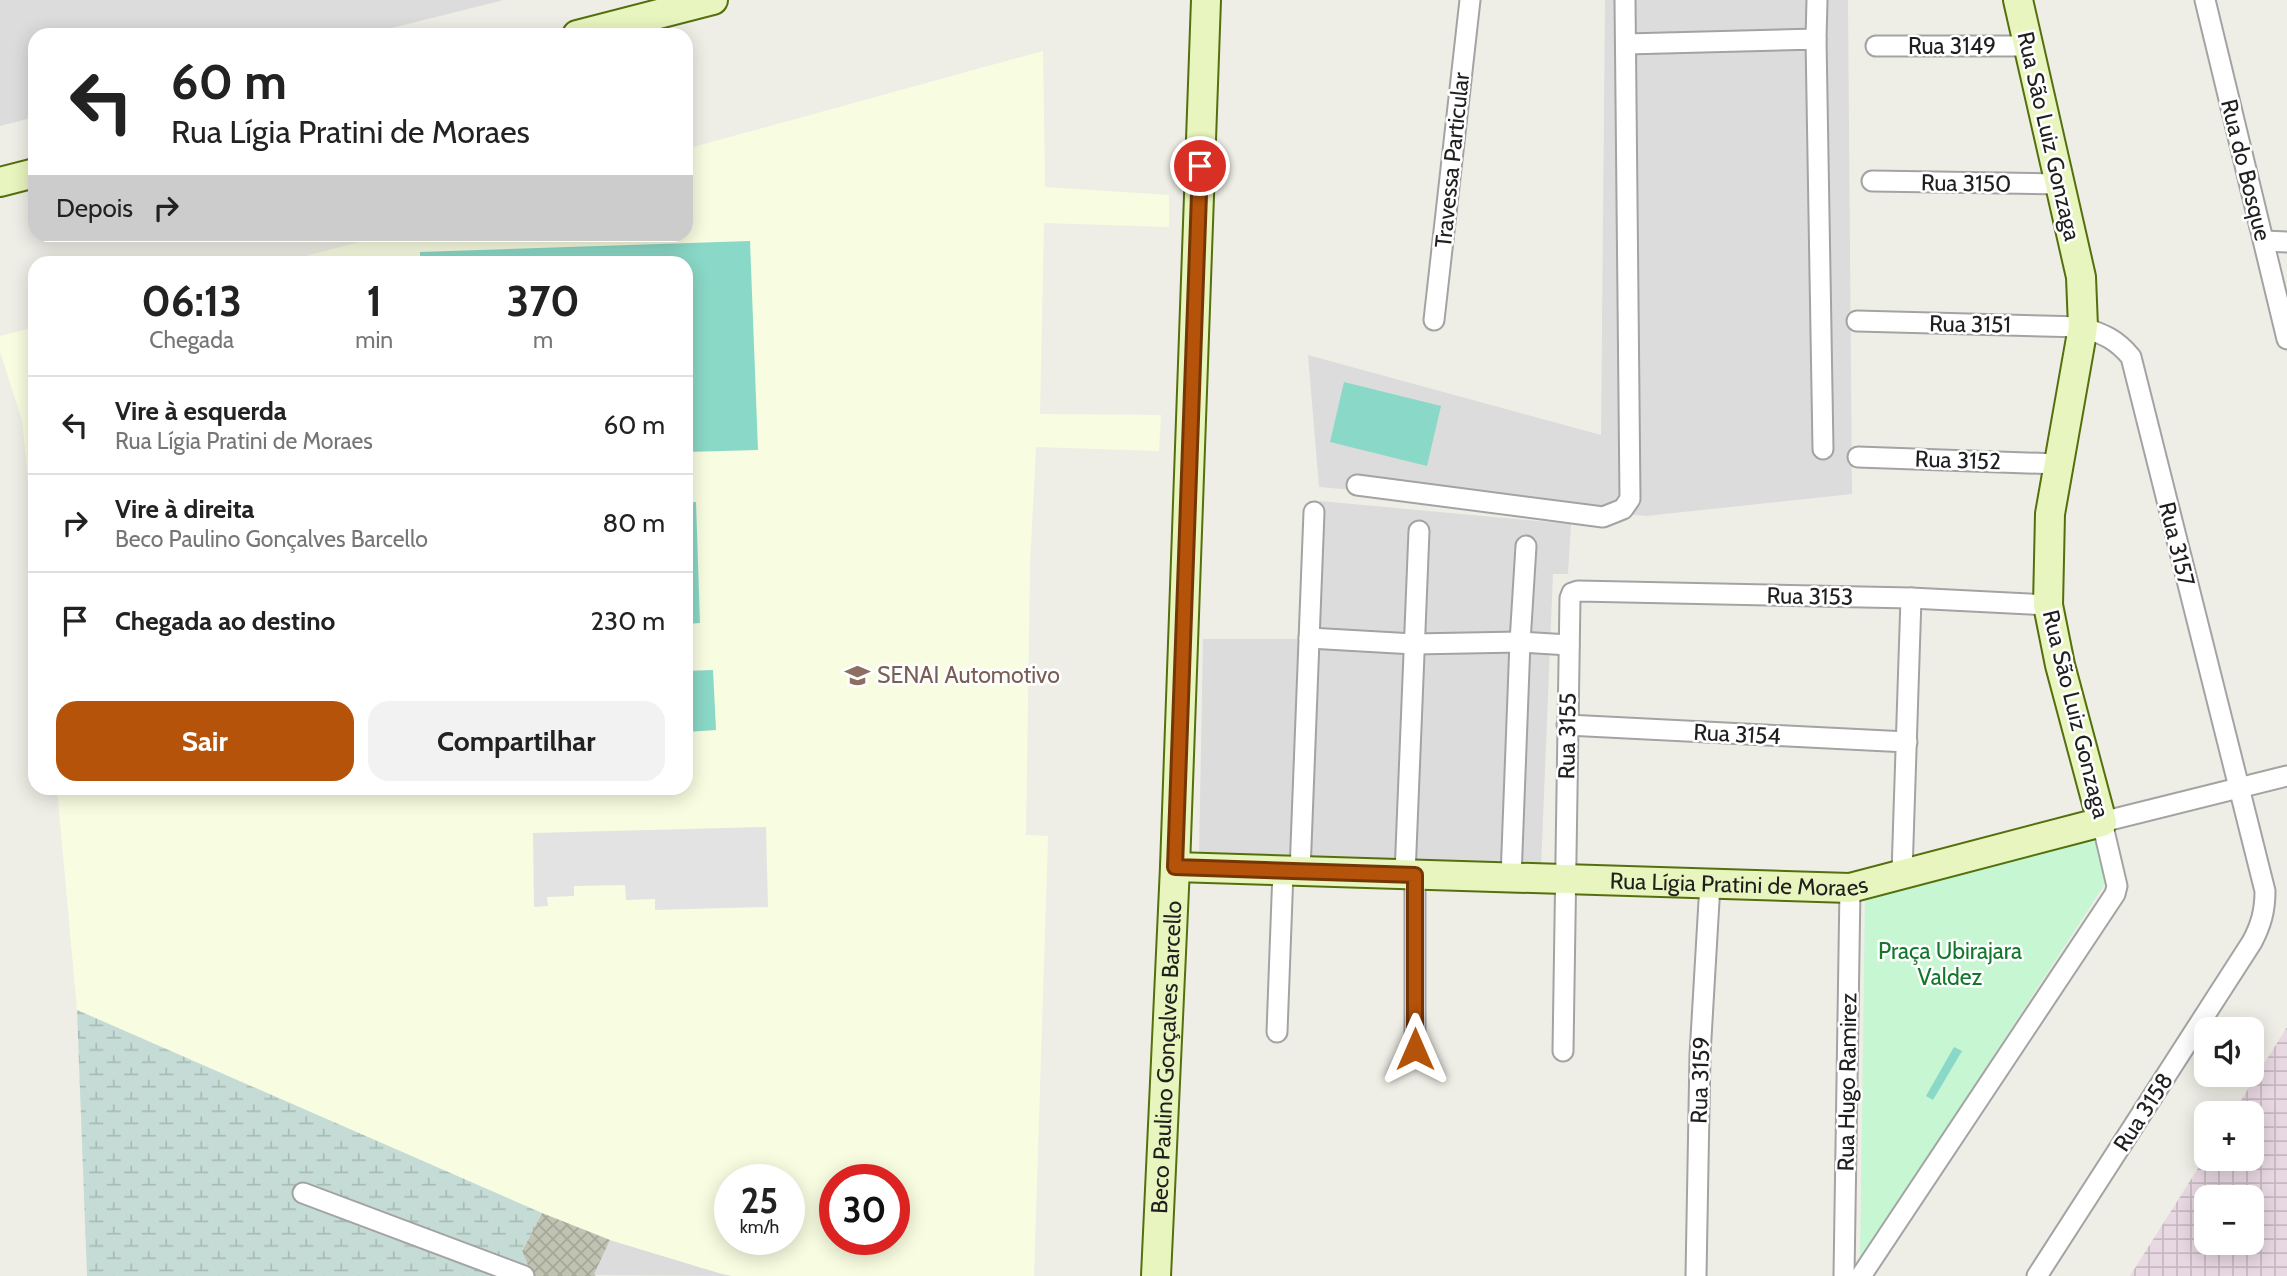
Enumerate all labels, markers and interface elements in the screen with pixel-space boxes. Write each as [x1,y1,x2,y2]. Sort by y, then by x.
street label: Rua São Luiz Gonzaga [2011,29,2087,243]
street label: Rua 3149 [1908,32,1996,60]
text: 60 m [171,52,287,111]
icon: left [56,56,147,147]
street label: Travessa Particular [1429,70,1475,249]
street label: Rua do Bosque [2215,96,2277,244]
text: Rua Lígia Pratini de Moraes [171,112,530,151]
pin [1170,136,1230,196]
icon: arrive [1181,147,1219,185]
street label: Rua 3150 [1921,168,2011,198]
icon: right [147,189,185,227]
text: Depois [56,192,133,224]
text: 06:13 [141,275,242,327]
text: 1 [366,275,382,327]
text: 370 [506,275,580,327]
street label: Rua 3151 [1929,309,2011,339]
text: Chegada [149,326,234,354]
text: min [355,326,393,354]
text: m [533,326,553,354]
text: Vire à esquerda [115,395,287,427]
icon: left [56,406,94,444]
text: 60 m [603,409,665,441]
text: Rua Lígia Pratini de Moraes [115,427,373,455]
street label: Rua 3152 [1914,445,2002,475]
text: Vire à direita [115,493,255,525]
street label: Rua 3157 [2153,499,2201,589]
icon: right [56,504,94,542]
text: 80 m [602,507,665,539]
text: Beco Paulino Gonçalves Barcello [115,525,428,553]
street label: Rua 3153 [1766,581,1854,611]
icon: arrive [56,602,94,640]
text: Chegada ao destino [115,605,335,637]
text: 230 m [591,605,665,637]
street label: Rua São Luiz Gonzaga [2037,607,2115,821]
school or university icon: SENAI Automotivo [843,661,871,689]
place label: SENAI Automotivo [877,661,1060,689]
street label: Rua 3155 [1552,692,1582,780]
button: Sair [56,701,354,781]
button: Compartilhar [368,701,665,781]
street label: Rua 3154 [1693,718,1781,750]
street label: Rua Lígia Pratini de Moraes [1609,867,1871,902]
street label: Beco Paulino Gonçalves Barcello [1145,900,1187,1214]
park label: Praça Ubirajara Valdez [1878,937,2022,991]
street label: Rua Hugo Ramirez [1831,992,1863,1172]
position arrow [1378,1012,1452,1086]
map controls [2194,1017,2264,1255]
button: sound [2194,1017,2264,1087]
street label: Rua 3159 [1684,1036,1716,1124]
street label: Rua 3158 [2107,1067,2179,1157]
button: + [2194,1101,2264,1171]
speed limit sign: 30 [819,1164,910,1255]
text: 25 [741,1179,778,1222]
button: − [2194,1185,2264,1255]
text: km/h [740,1216,779,1238]

